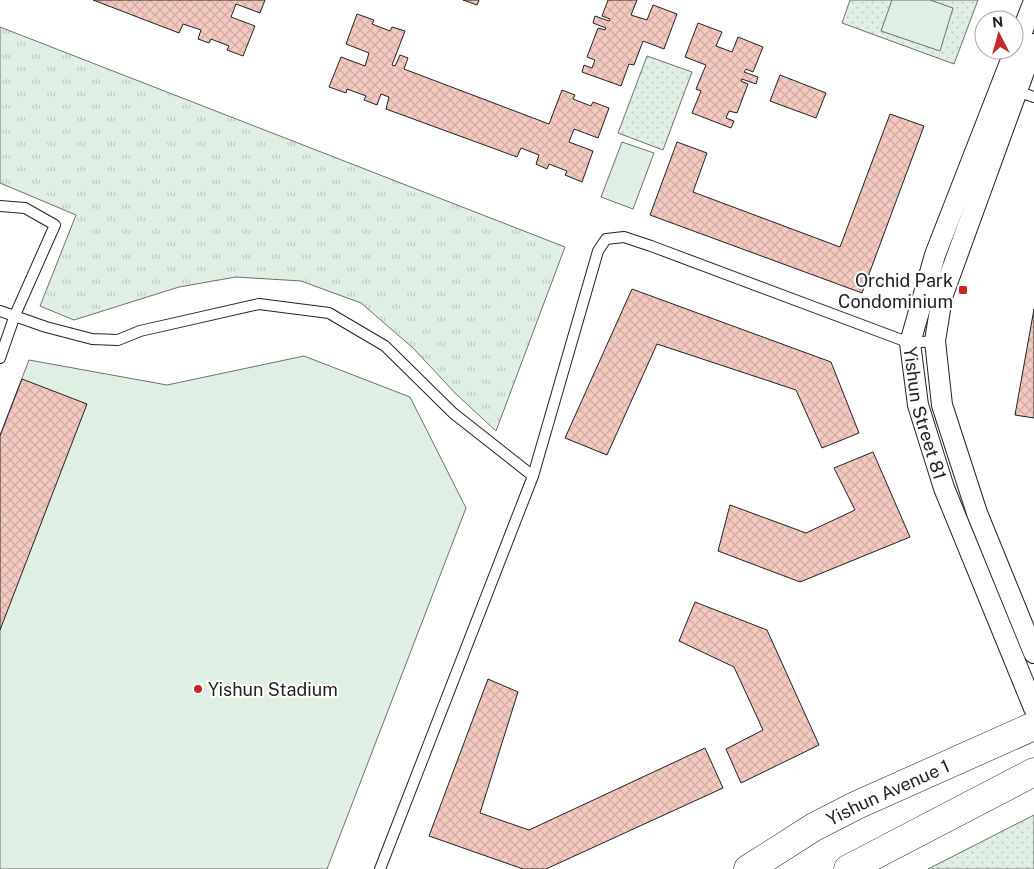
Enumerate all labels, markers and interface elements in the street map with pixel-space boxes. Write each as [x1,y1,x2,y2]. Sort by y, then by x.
north arrow [974,10,1024,60]
text: N [991,14,1004,31]
place label: Orchid Park Condominium [838,270,953,312]
marker: Orchid Park Condominium [957,284,969,296]
street label: Yishun Street 81 [900,346,951,482]
place label: Yishun Stadium [208,679,338,700]
marker: Yishun Stadium [192,683,204,695]
street label: Yishun Avenue 1 [823,755,953,829]

